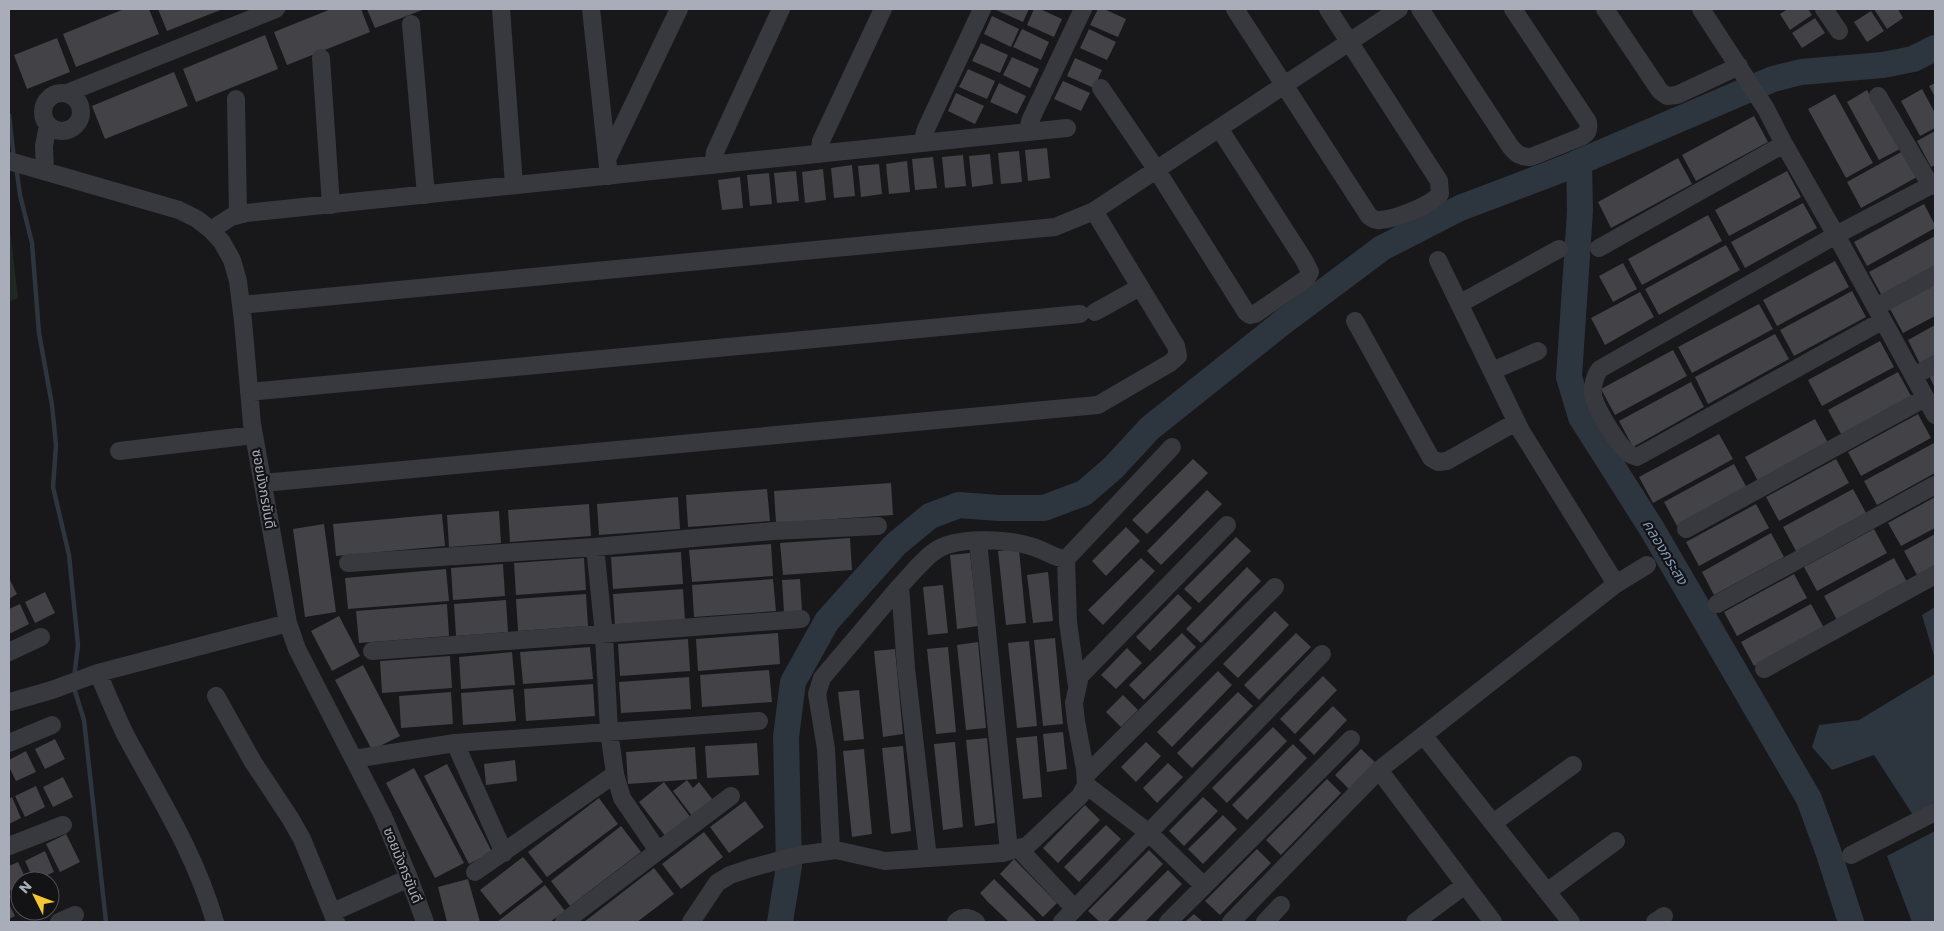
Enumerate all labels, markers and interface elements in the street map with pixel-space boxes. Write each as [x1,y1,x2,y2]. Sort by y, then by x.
street label: ซอยมังกรขันดี [247,448,281,530]
water label: คลองกระสง [1638,515,1694,589]
street label: ซอยมังกรขันดี [379,824,427,906]
north arrow [10,871,60,921]
text: N [14,877,36,898]

